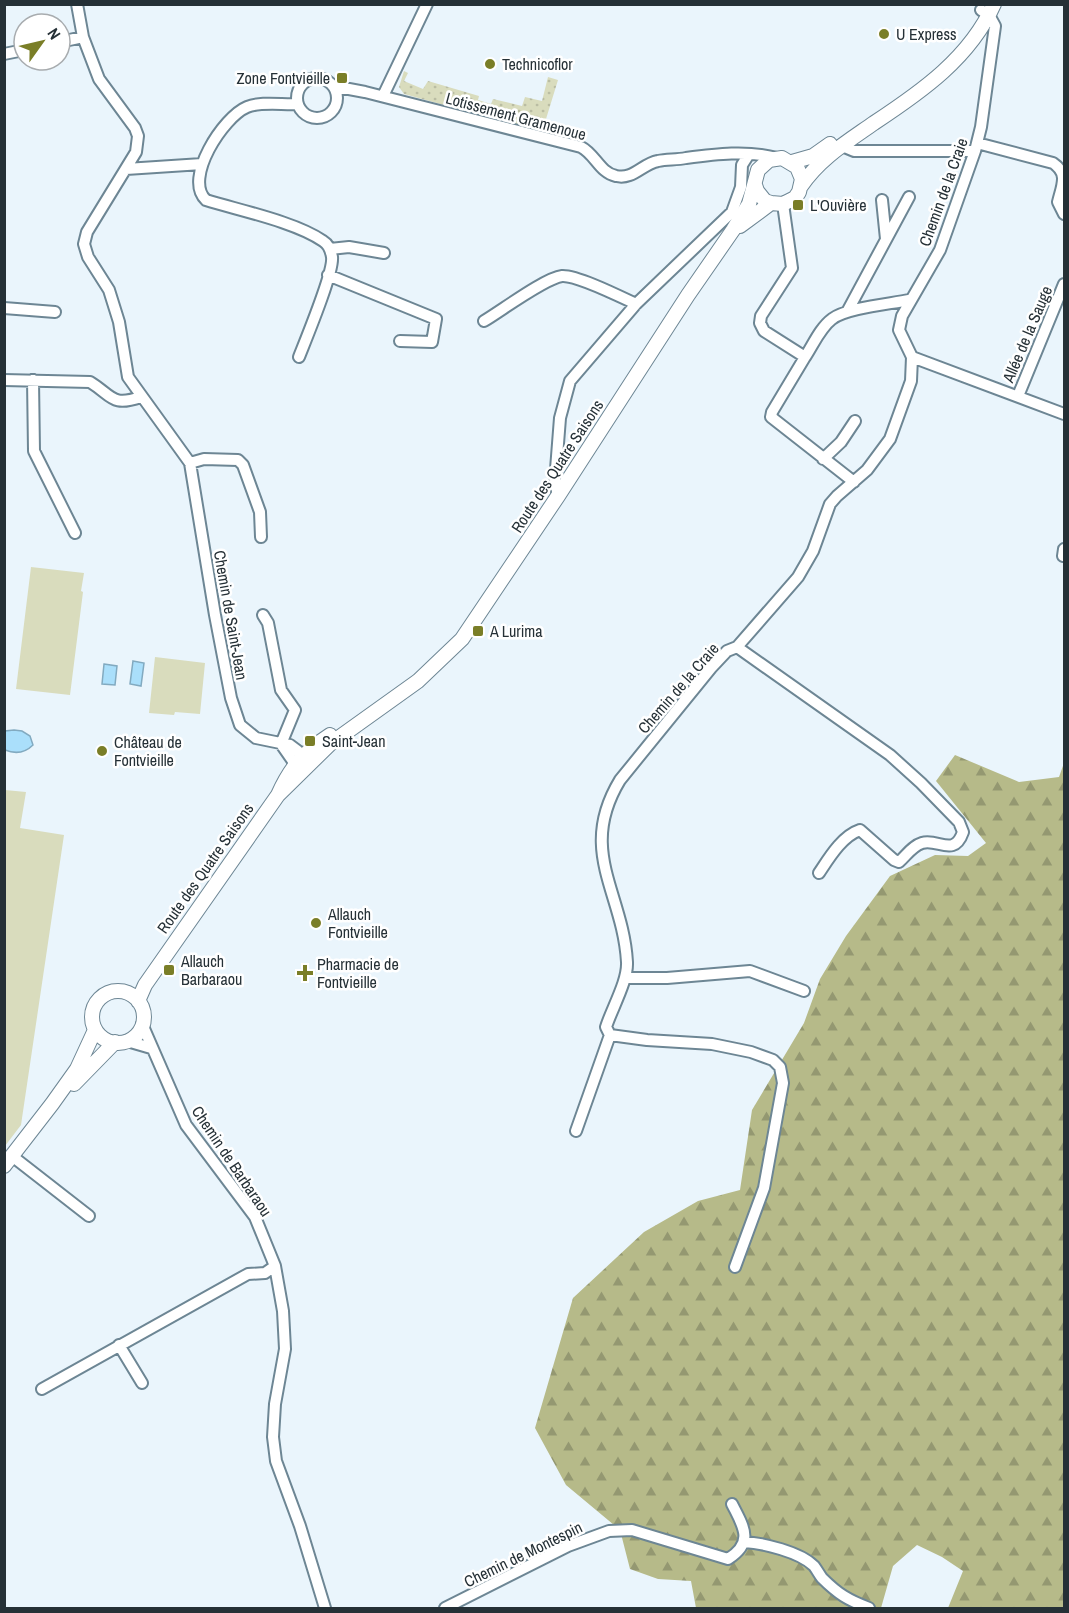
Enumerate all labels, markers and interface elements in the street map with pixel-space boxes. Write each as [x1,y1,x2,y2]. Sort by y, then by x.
north arrow [12,12,72,72]
place label: U Express [896,23,957,45]
text: N [43,24,66,44]
marker: U Express [877,27,891,41]
place label: Technicoflor [502,53,573,75]
marker: Technicoflor [483,57,497,71]
place label: Zone Fontvieille [237,67,330,89]
marker: Zone Fontvieille [335,71,349,85]
street label: Lotissement Gramenoue [443,87,589,145]
street label: Chemin de la Craie [913,135,973,249]
place label: L'Ouvière [810,194,866,216]
marker: L'Ouvière [791,198,805,212]
street label: Allée de la Sauge [996,282,1057,387]
street label: Route des Quatre Saisons [506,395,608,537]
street label: Chemin de Saint-Jean [209,548,253,682]
place label: A Lurima [489,620,543,642]
marker: A Lurima [471,624,485,638]
street label: Chemin de la Craie [632,638,724,738]
place label: Saint-Jean [322,730,385,752]
place label: Château de Fontvieille [114,731,182,771]
marker: Saint-Jean [303,734,317,748]
marker: Château de Fontvieille [95,744,109,758]
street label: Route des Quatre Saisons [152,798,258,938]
place label: Allauch Fontvieille [327,903,388,943]
marker: Allauch Fontvieille [309,916,323,930]
place label: Allauch Barbaraou [180,950,242,990]
place label: Pharmacie de Fontvieille [317,953,399,993]
marker: Allauch Barbaraou [162,963,176,977]
marker: Pharmacie de Fontvieille [298,966,312,980]
street label: Chemin de Barbaraou [187,1101,277,1221]
street label: Chemin de Montespin [460,1516,586,1592]

